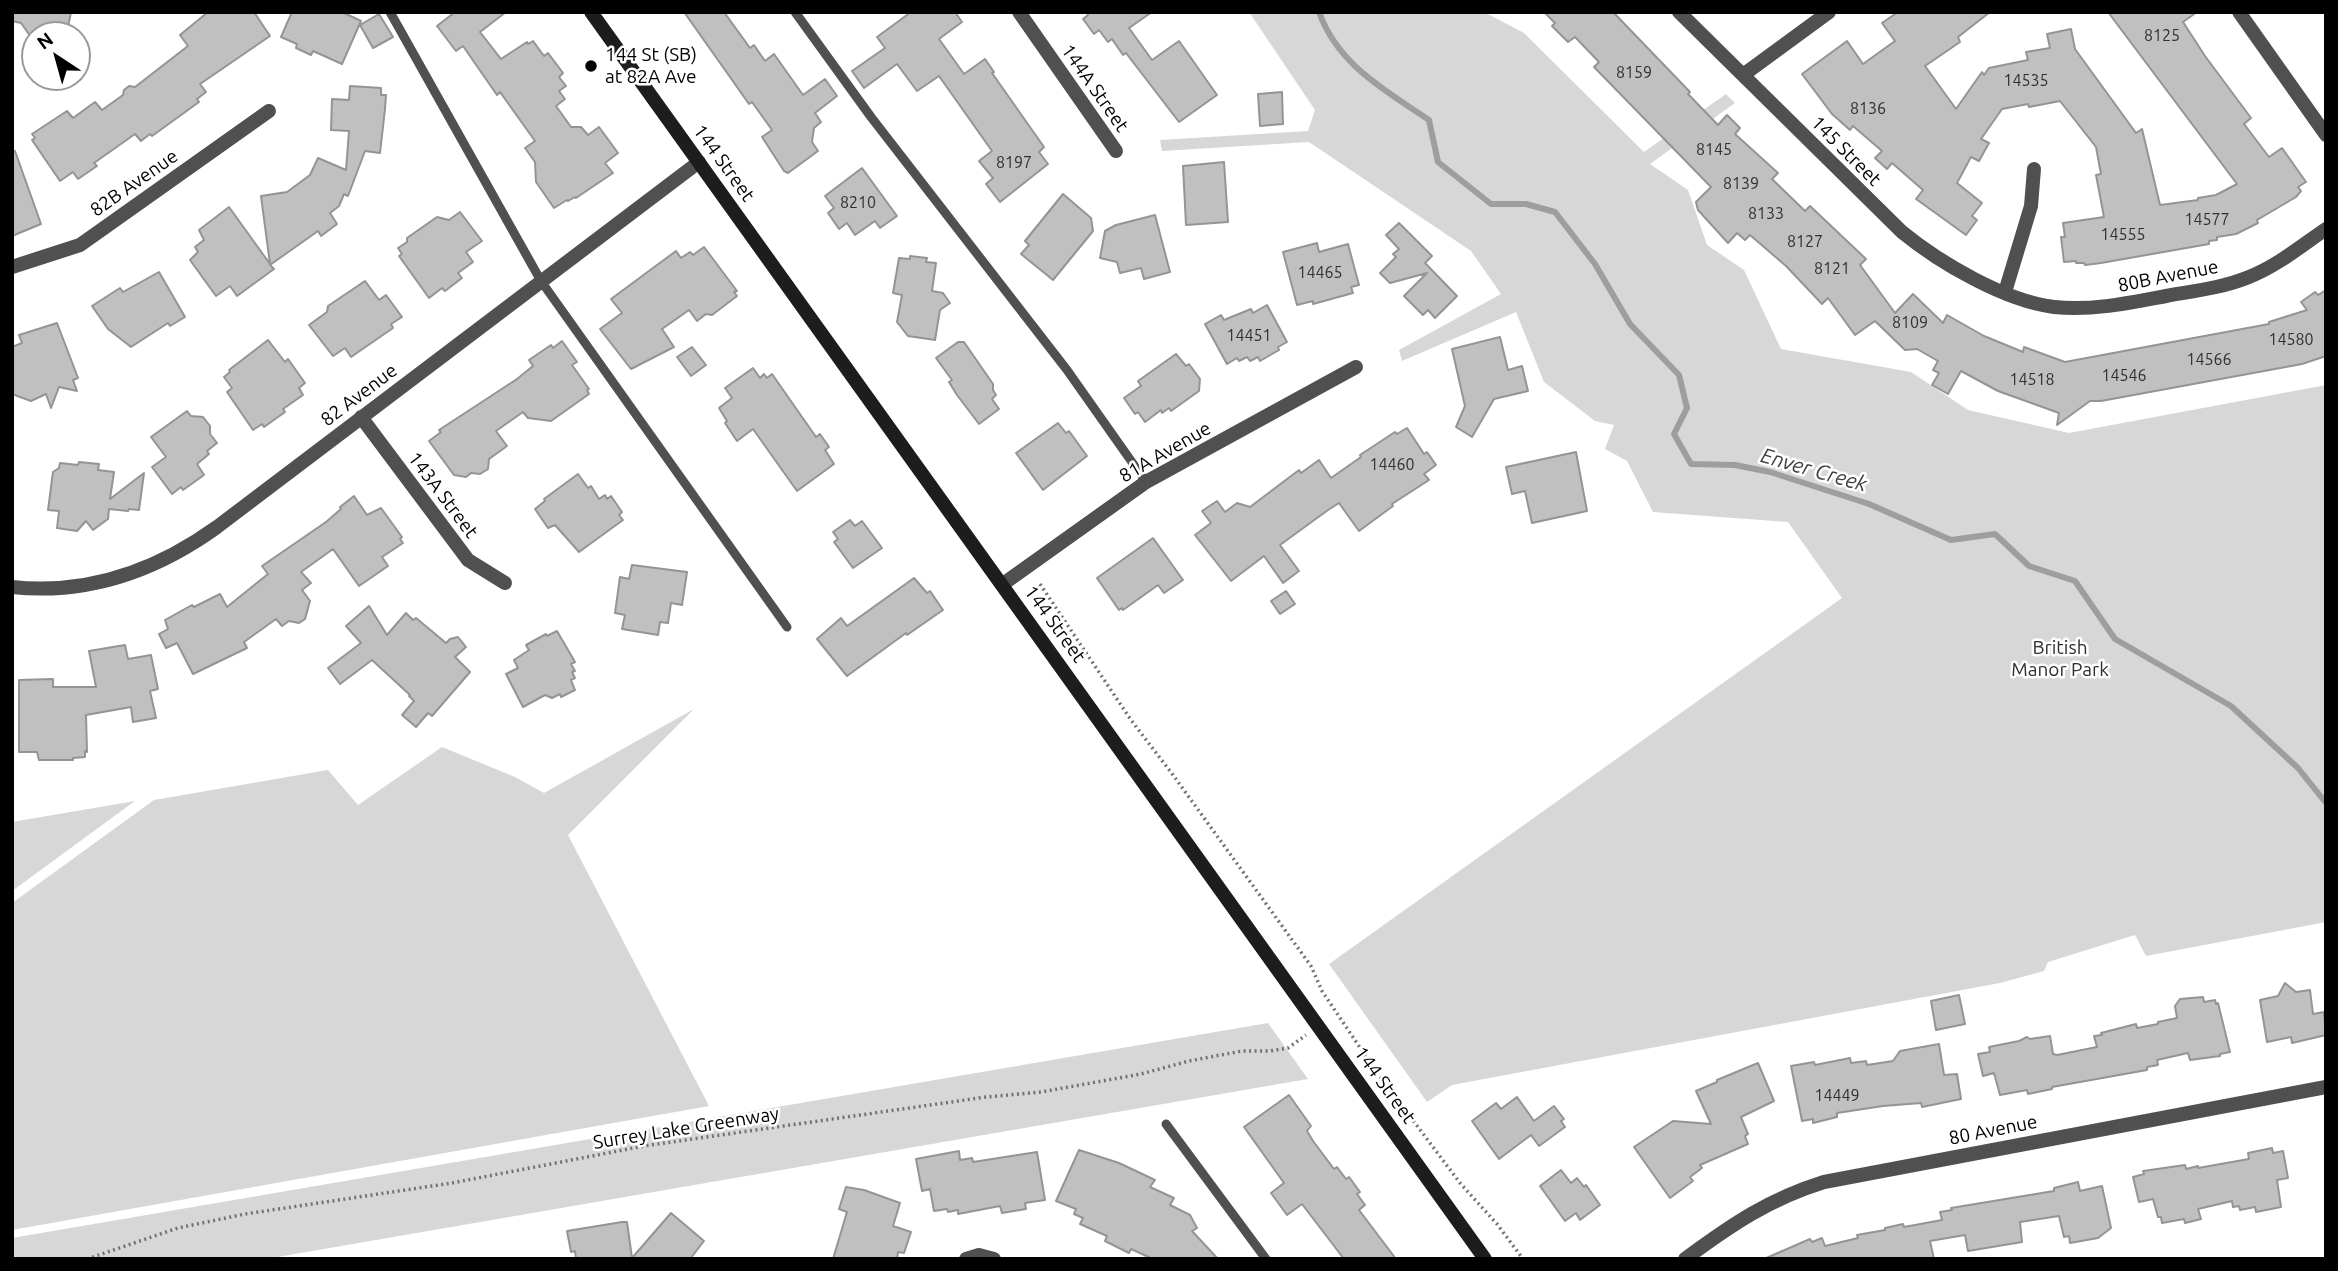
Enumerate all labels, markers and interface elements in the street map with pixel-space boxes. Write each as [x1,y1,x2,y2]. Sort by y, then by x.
north arrow [21,21,91,91]
house number: 8125 [2144,26,2180,46]
text: N [33,28,57,54]
street label: 144A Street [1056,40,1134,136]
place label: 144 St (SB) at 82A Ave [605,44,697,88]
marker: 144 St (SB) at 82A Ave [583,58,599,74]
house number: 8159 [1616,63,1652,83]
house number: 14535 [2003,71,2049,91]
house number: 8136 [1850,99,1886,119]
street label: 145 Street [1806,111,1886,191]
street label: 144 Street [688,120,760,206]
house number: 8145 [1696,140,1732,160]
street label: 82B Avenue [86,144,182,222]
house number: 8197 [996,153,1032,173]
house number: 8139 [1723,174,1759,194]
house number: 8210 [840,193,876,213]
house number: 8133 [1748,204,1784,224]
house number: 14577 [2184,210,2230,230]
house number: 14555 [2100,225,2146,245]
house number: 8127 [1787,232,1823,252]
street label: 80B Avenue [2116,255,2220,297]
house number: 8121 [1814,259,1850,279]
house number: 14465 [1297,263,1343,283]
house number: 8109 [1892,313,1928,333]
house number: 14451 [1226,326,1272,346]
house number: 14580 [2268,330,2314,350]
house number: 14566 [2186,350,2232,370]
street label: 82 Avenue [316,359,402,431]
house number: 14546 [2101,366,2147,386]
house number: 14518 [2009,370,2055,390]
street label: 81A Avenue [1115,417,1215,487]
water label: Enver Creek [1758,443,1870,497]
street label: 143A Street [403,447,483,543]
house number: 14460 [1369,455,1415,475]
street label: 144 Street [1019,581,1091,667]
park label: British Manor Park [2011,637,2109,681]
street label: 144 Street [1349,1042,1421,1128]
house number: 14449 [1814,1086,1860,1106]
street label: Surrey Lake Greenway [591,1102,781,1154]
street label: 80 Avenue [1947,1110,2039,1150]

